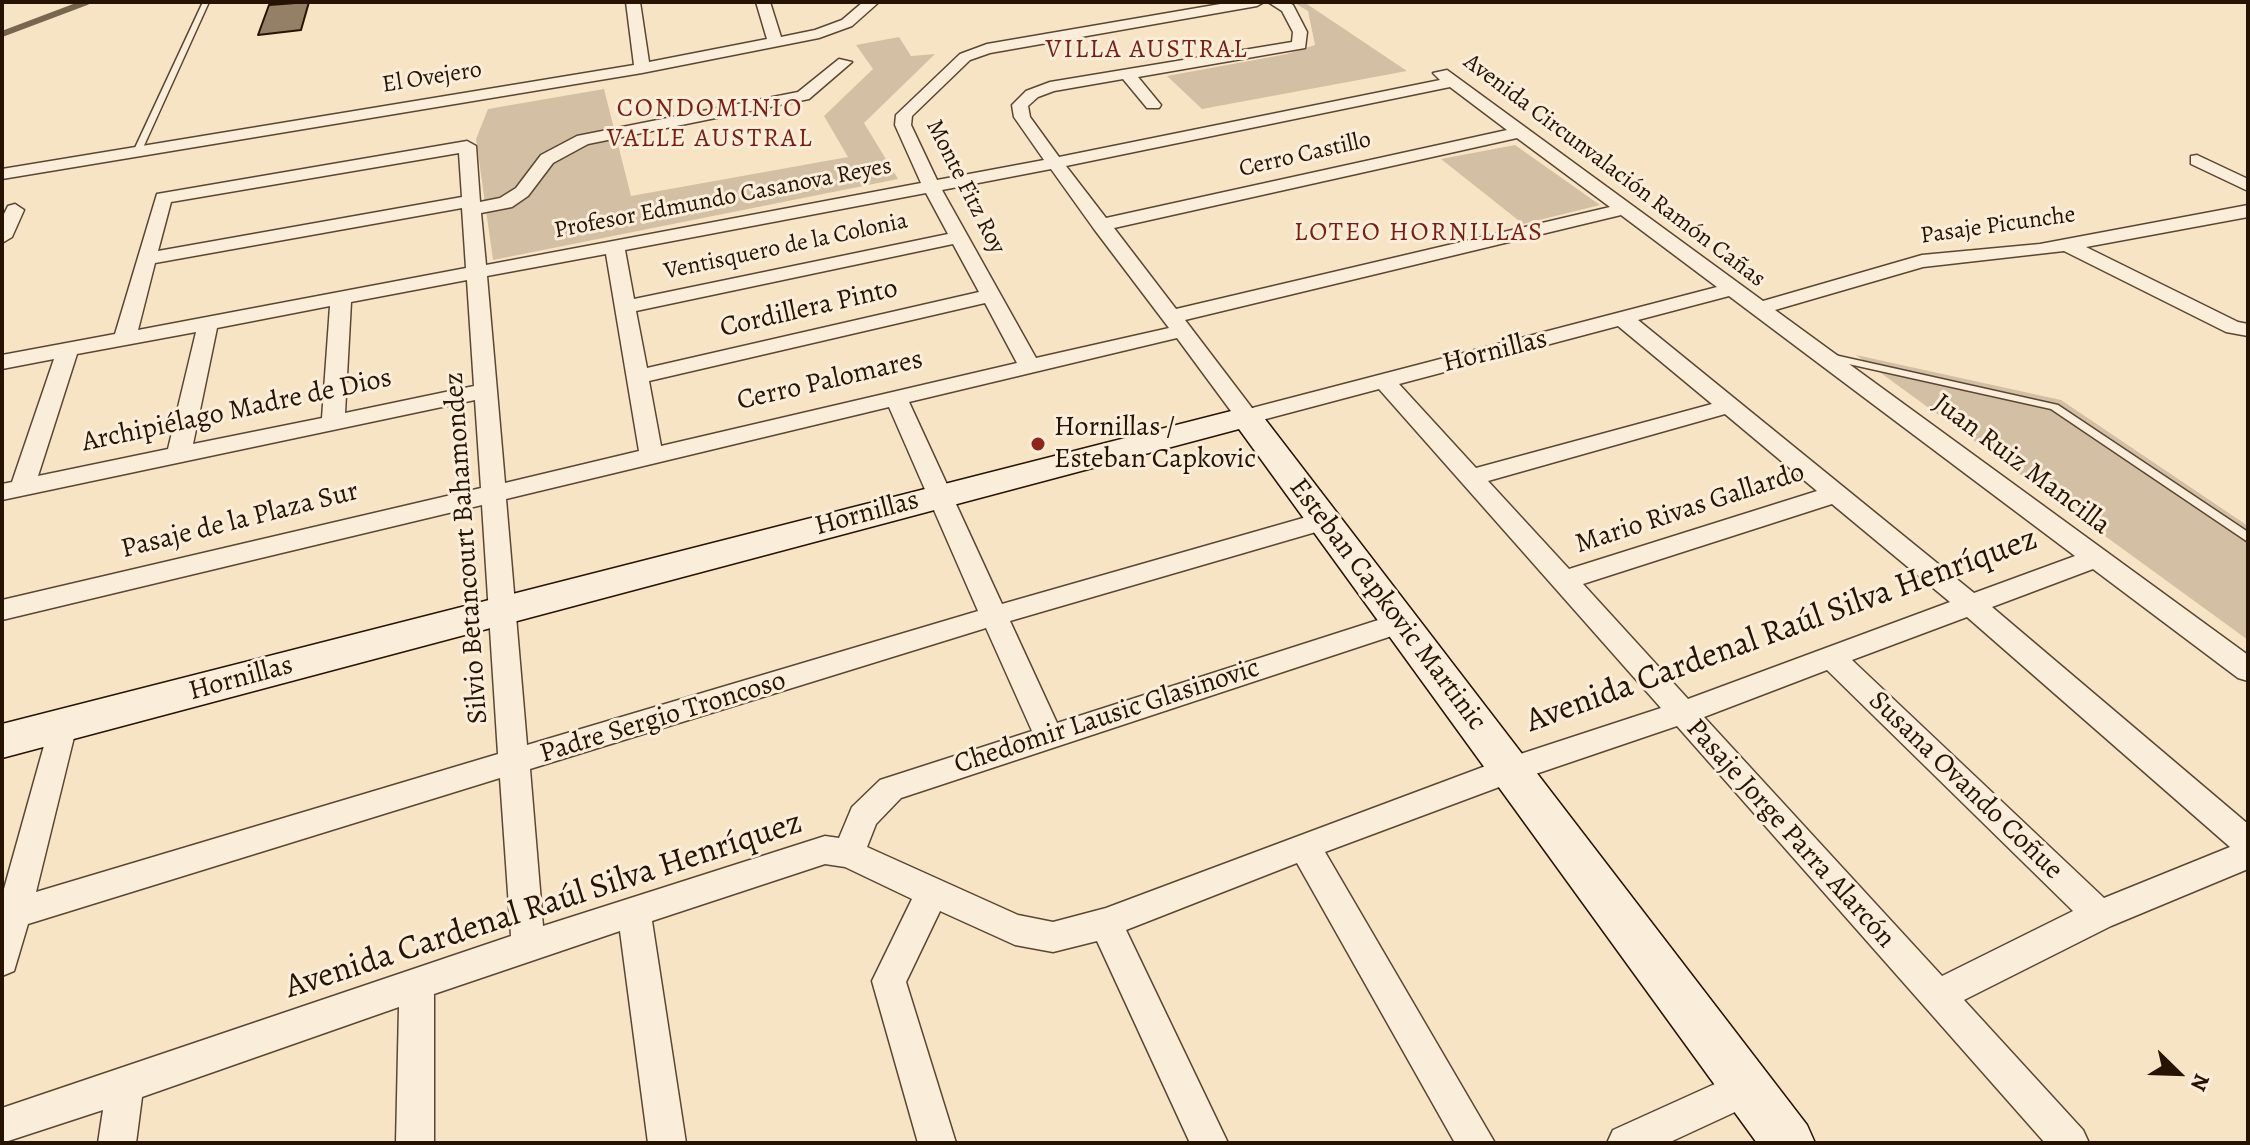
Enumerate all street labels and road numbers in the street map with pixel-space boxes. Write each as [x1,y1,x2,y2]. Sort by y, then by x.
street label: Avenida Circunvalación Ramón Cañas [1457,48,1771,294]
street label: El Ovejero [380,56,484,100]
street label: Monte Fitz Roy [919,115,1011,259]
street label: Cerro Castillo [1236,126,1374,184]
street label: Profesor Edmundo Casanova Reyes [552,152,894,246]
street label: Pasaje Picunche [1919,201,2077,251]
street label: Ventisquero de la Colonia [661,207,911,287]
street label: Cordillera Pinto [717,272,901,346]
street label: Hornillas [1439,323,1551,381]
street label: Cerro Palomares [734,343,926,419]
street label: Archipiélago Madre de Dios [79,362,395,460]
street label: Silvio Betancourt Bahamondez [438,371,496,725]
street label: Juan Ruiz Mancilla [1926,387,2116,543]
street label: Mario Rivas Gallardo [1571,456,1809,562]
street label: Esteban Capkovic Martinic [1281,472,1493,738]
street label: Pasaje de la Plaza Sur [118,475,362,567]
street label: Hornillas [811,484,923,544]
street label: Avenida Cardenal Raúl Silva Henríquez [1521,519,2043,743]
street label: Hornillas [185,649,297,709]
street label: Chedomir Lausic Glasinovic [950,652,1264,782]
street label: Padre Sergio Troncoso [536,665,790,771]
street label: Susana Ovando Coñue [1861,685,2069,887]
street label: Pasaje Jorge Parra Alarcón [1678,713,1902,955]
street label: Avenida Cardenal Raúl Silva Henríquez [280,803,808,1009]

